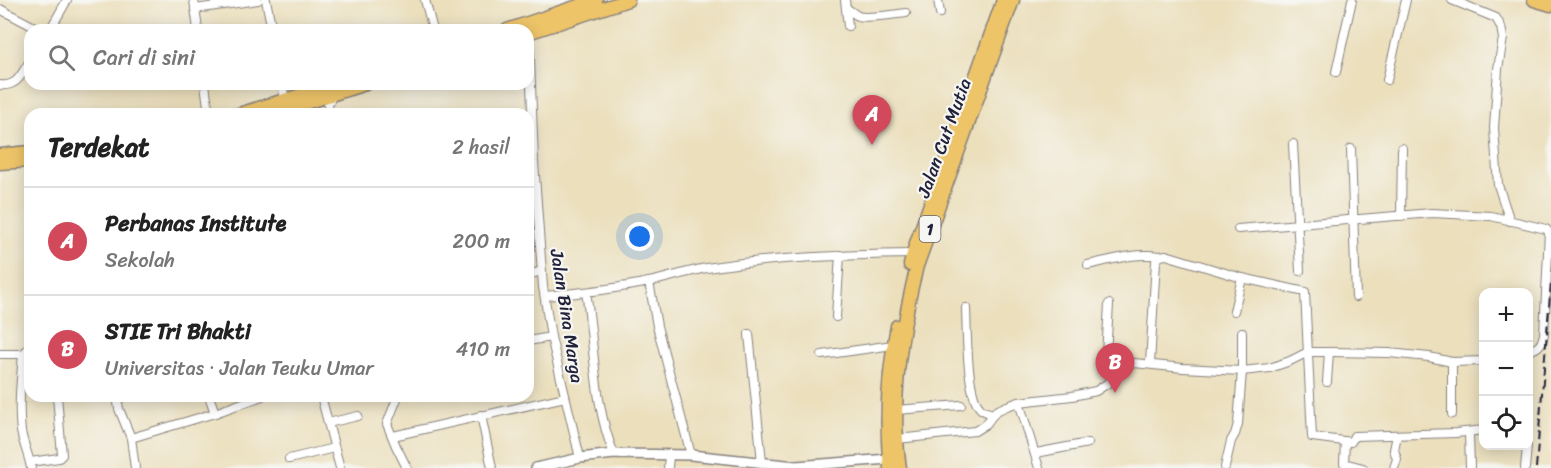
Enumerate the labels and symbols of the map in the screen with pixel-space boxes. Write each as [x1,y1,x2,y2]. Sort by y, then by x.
street label: Jalan Cut Mutia [907,74,980,203]
pin: A [852,96,892,145]
road number: 1 [920,216,940,242]
your location [625,222,654,251]
street label: Jalan Bina Marga [540,246,593,385]
pin: B [1096,344,1134,393]

